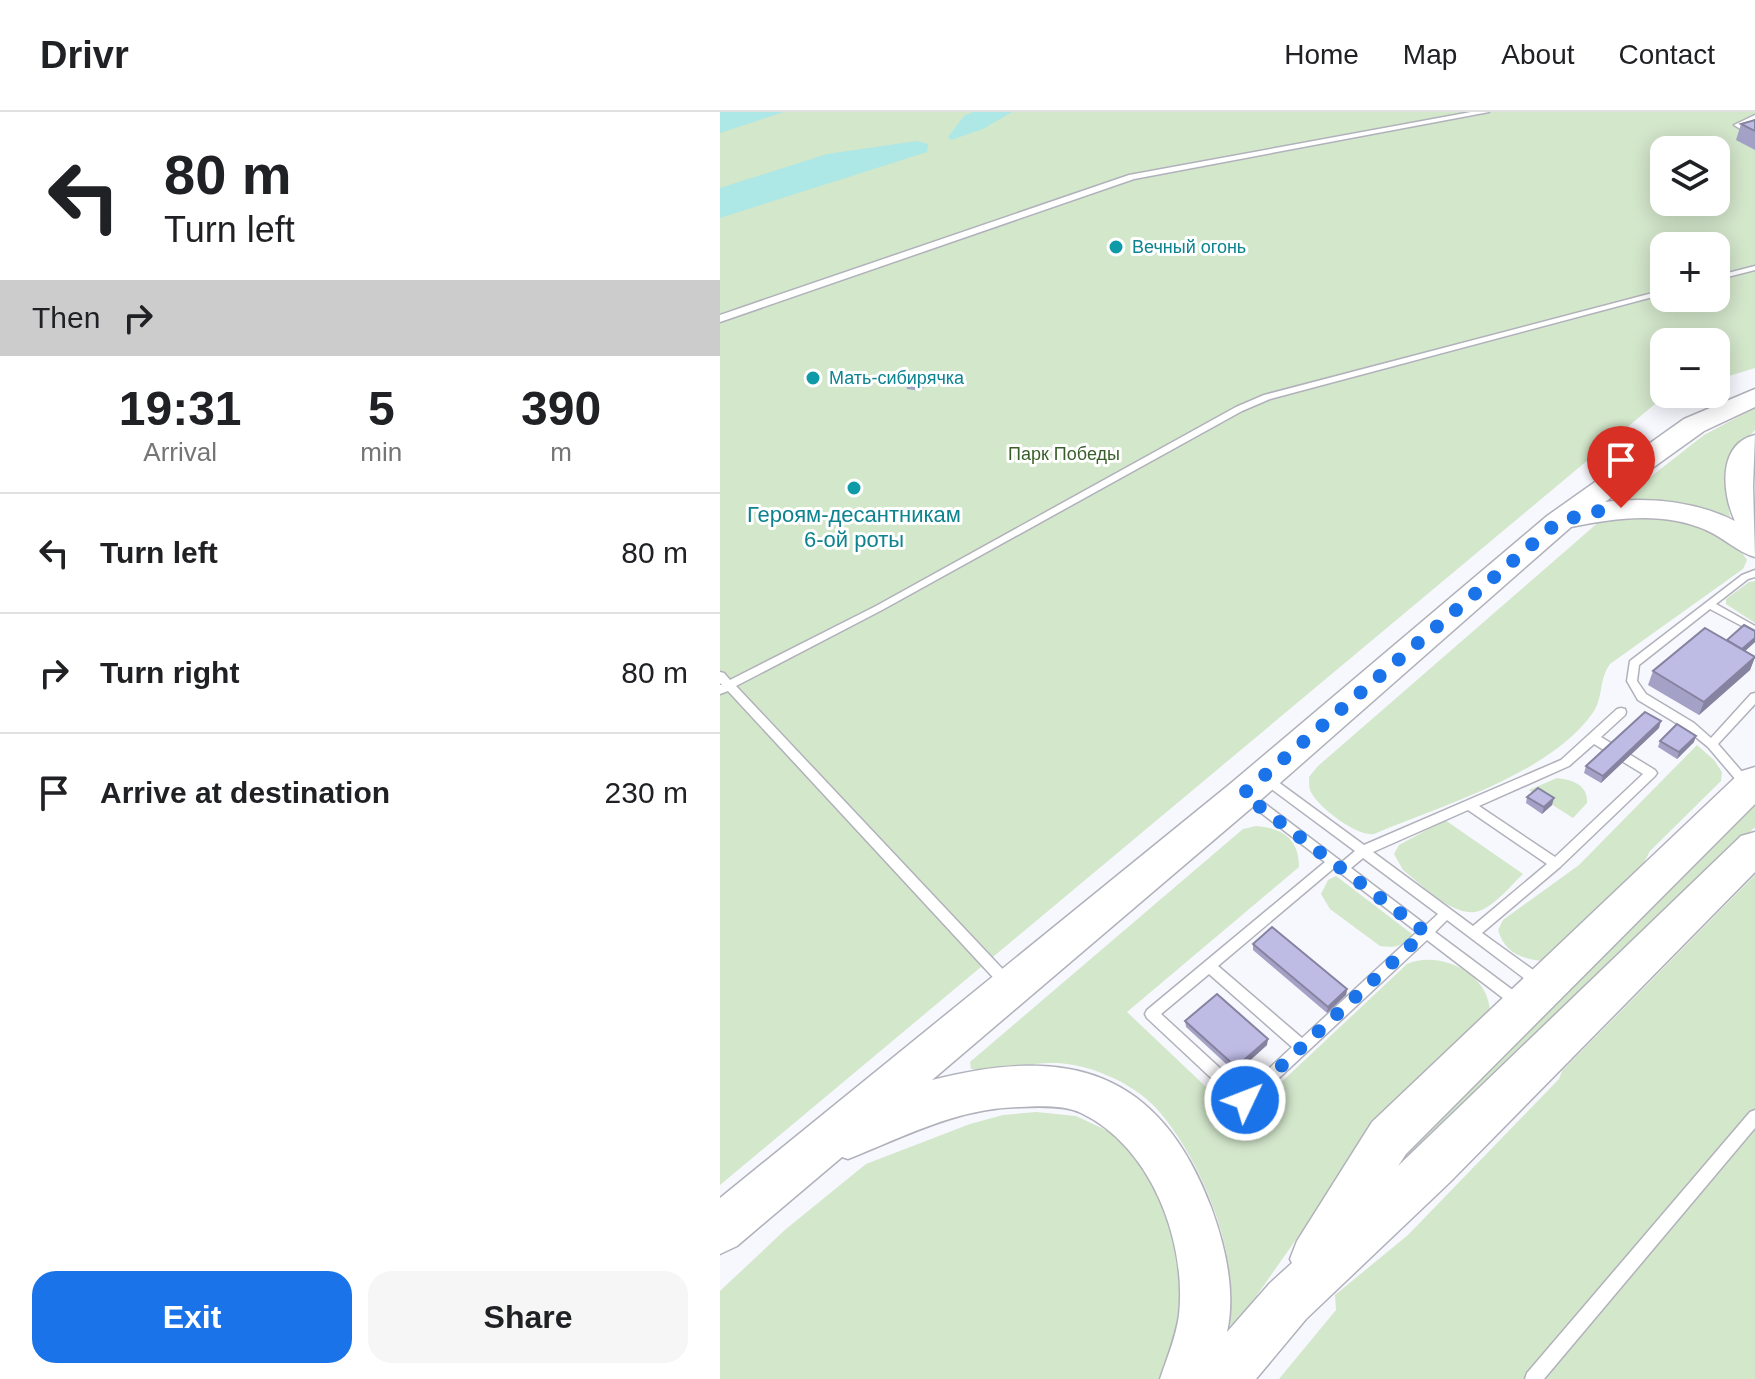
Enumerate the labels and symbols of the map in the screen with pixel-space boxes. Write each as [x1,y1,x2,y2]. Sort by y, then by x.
place label: Вечный огонь [1132,237,1246,257]
marker: Вечный огонь [1107,238,1125,256]
place label: Мать-сибирячка [829,368,965,388]
marker: Мать-сибирячка [804,369,822,387]
pin [1587,426,1655,508]
park label: Парк Победы [1008,444,1120,464]
marker: Героям-десантникам 6-ой роты [845,479,863,497]
place label: Героям-десантникам 6-ой роты [747,502,961,552]
position arrow [1203,1058,1287,1142]

